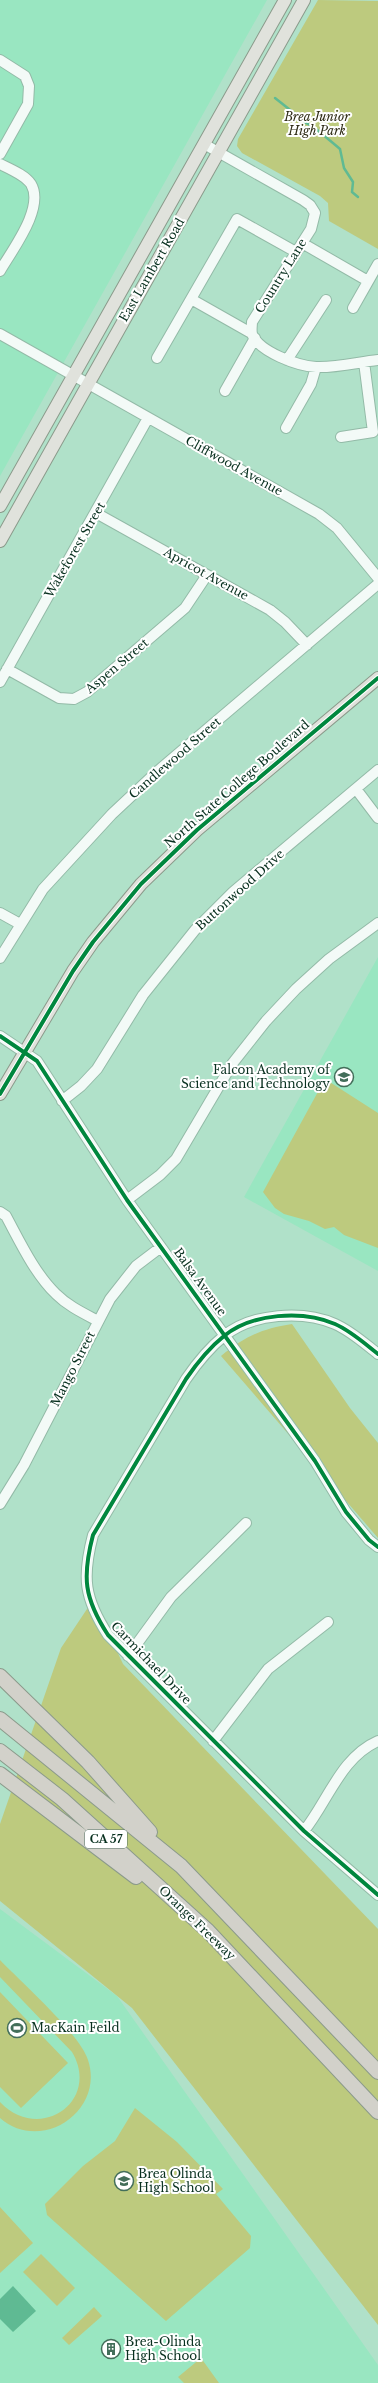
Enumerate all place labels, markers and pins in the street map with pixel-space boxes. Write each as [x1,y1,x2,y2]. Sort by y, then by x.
place label: Falcon Academy of Science and Technology [181,1062,332,1091]
school or university icon: Falcon Academy of Science and Technology [333,1066,355,1088]
sports icon: MacKain Feild [6,2017,28,2039]
place label: MacKain Feild [31,2020,119,2035]
place label: Brea Olinda High School [138,2166,214,2195]
school or university icon: Brea Olinda High School [113,2170,135,2192]
place label: Brea-Olinda High School [125,2334,201,2363]
building icon: Brea-Olinda High School [100,2338,122,2360]

